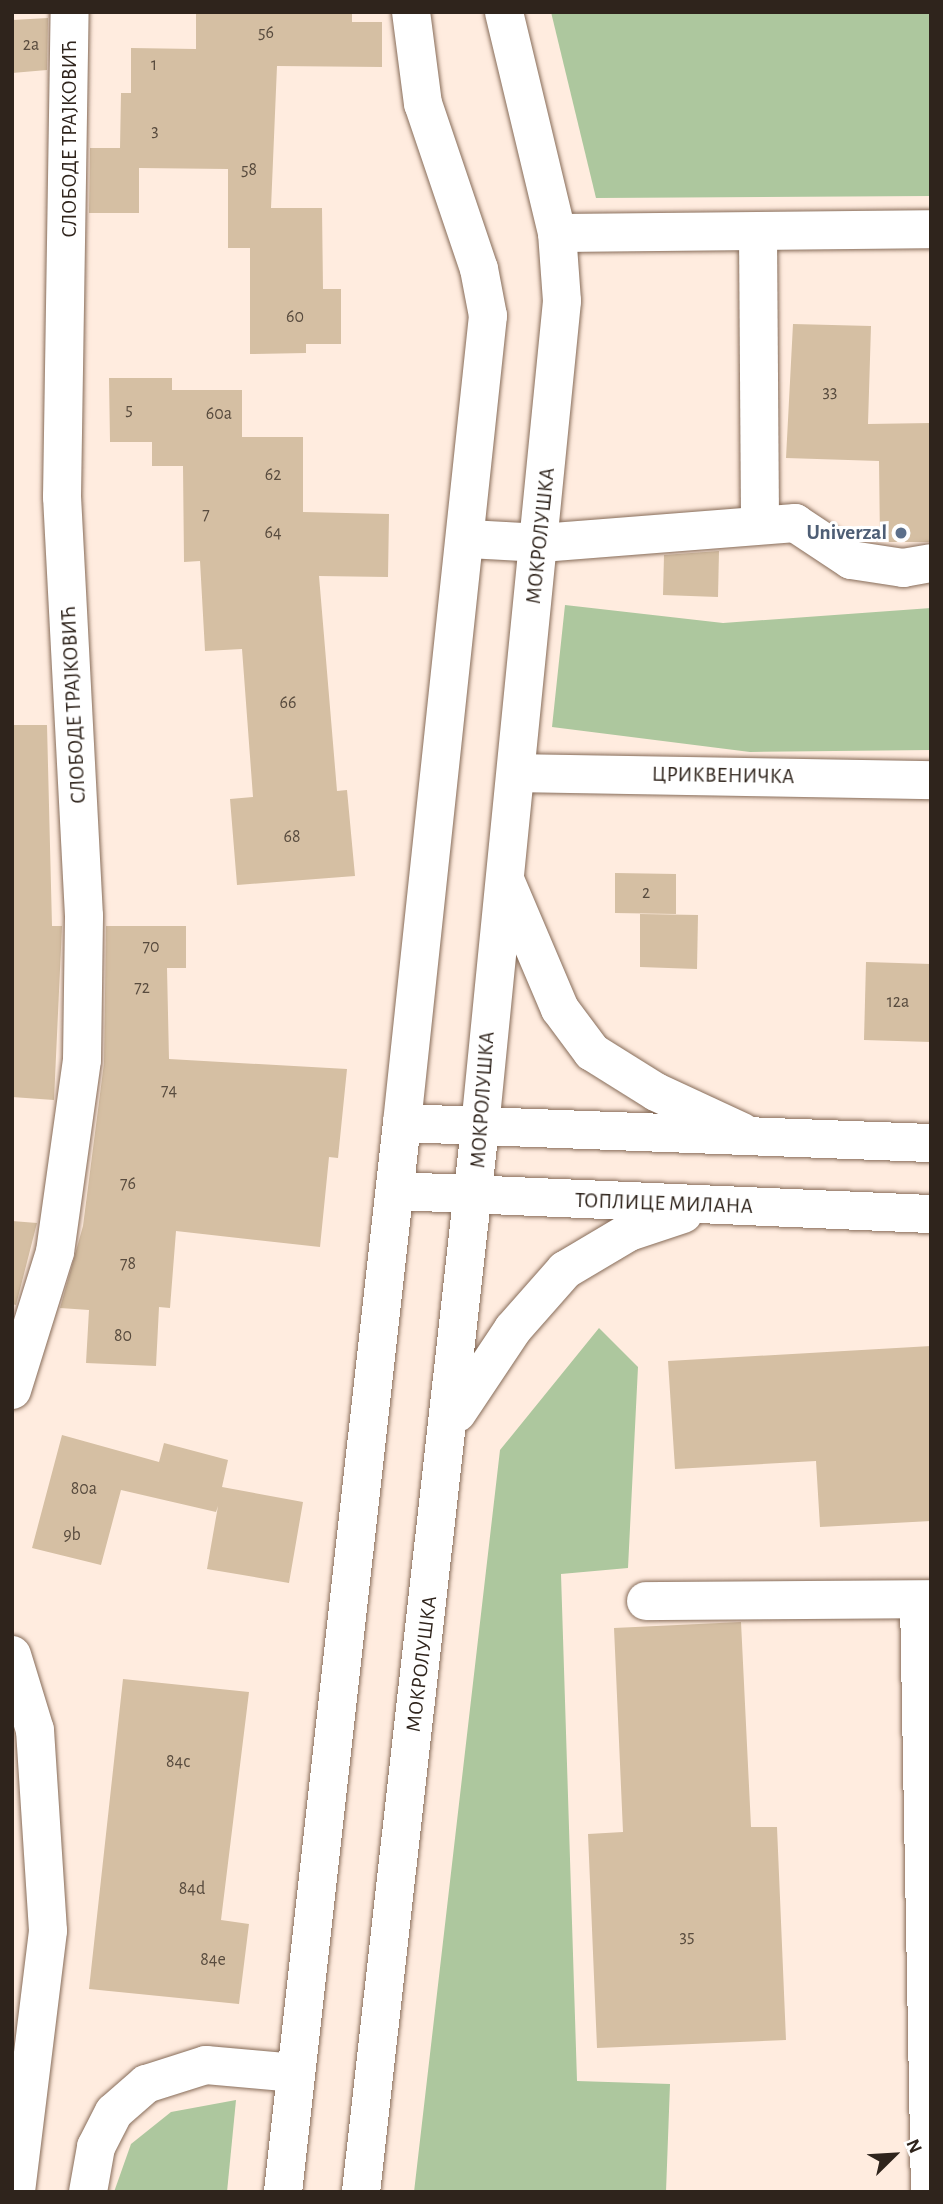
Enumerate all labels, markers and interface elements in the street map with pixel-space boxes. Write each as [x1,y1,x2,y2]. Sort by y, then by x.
house number: 56 [258,22,274,44]
house number: 2a [23,34,39,56]
street label: СЛОБОДЕ ТРАЈКОВИЋ [57,40,83,238]
house number: 1 [151,54,157,76]
house number: 3 [151,120,159,142]
house number: 58 [241,159,257,181]
house number: 60 [286,306,304,328]
house number: 33 [823,381,837,403]
house number: 5 [125,399,133,421]
house number: 60a [206,403,232,425]
house number: 62 [265,464,281,486]
street label: МОКРОЛУШКА [521,467,561,605]
house number: 7 [202,504,210,526]
place label: Univerzal [807,520,887,546]
house number: 64 [264,522,282,544]
marker: Univerzal [893,525,909,541]
street label: СЛОБОДЕ ТРАЈКОВИЋ [56,606,92,804]
house number: 66 [280,692,296,714]
street label: ЦРИКВЕНИЧКА [651,762,795,790]
house number: 68 [284,826,300,848]
house number: 2 [642,882,650,904]
house number: 70 [142,936,160,958]
house number: 72 [134,977,150,999]
house number: 12a [887,991,909,1013]
street label: МОКРОЛУШКА [466,1031,500,1169]
house number: 74 [161,1080,177,1102]
house number: 76 [120,1173,136,1195]
street label: ТОПЛИЦЕ МИЛАНА [575,1188,753,1220]
house number: 78 [120,1253,136,1275]
house number: 80 [114,1325,132,1347]
house number: 80a [71,1478,97,1500]
house number: 9b [63,1524,81,1546]
street label: МОКРОЛУШКА [401,1594,443,1734]
house number: 84c [166,1751,190,1773]
house number: 84d [179,1878,205,1900]
house number: 35 [680,1926,694,1948]
house number: 84e [200,1949,226,1971]
north arrow [859,2120,929,2190]
text: N [902,2136,925,2156]

